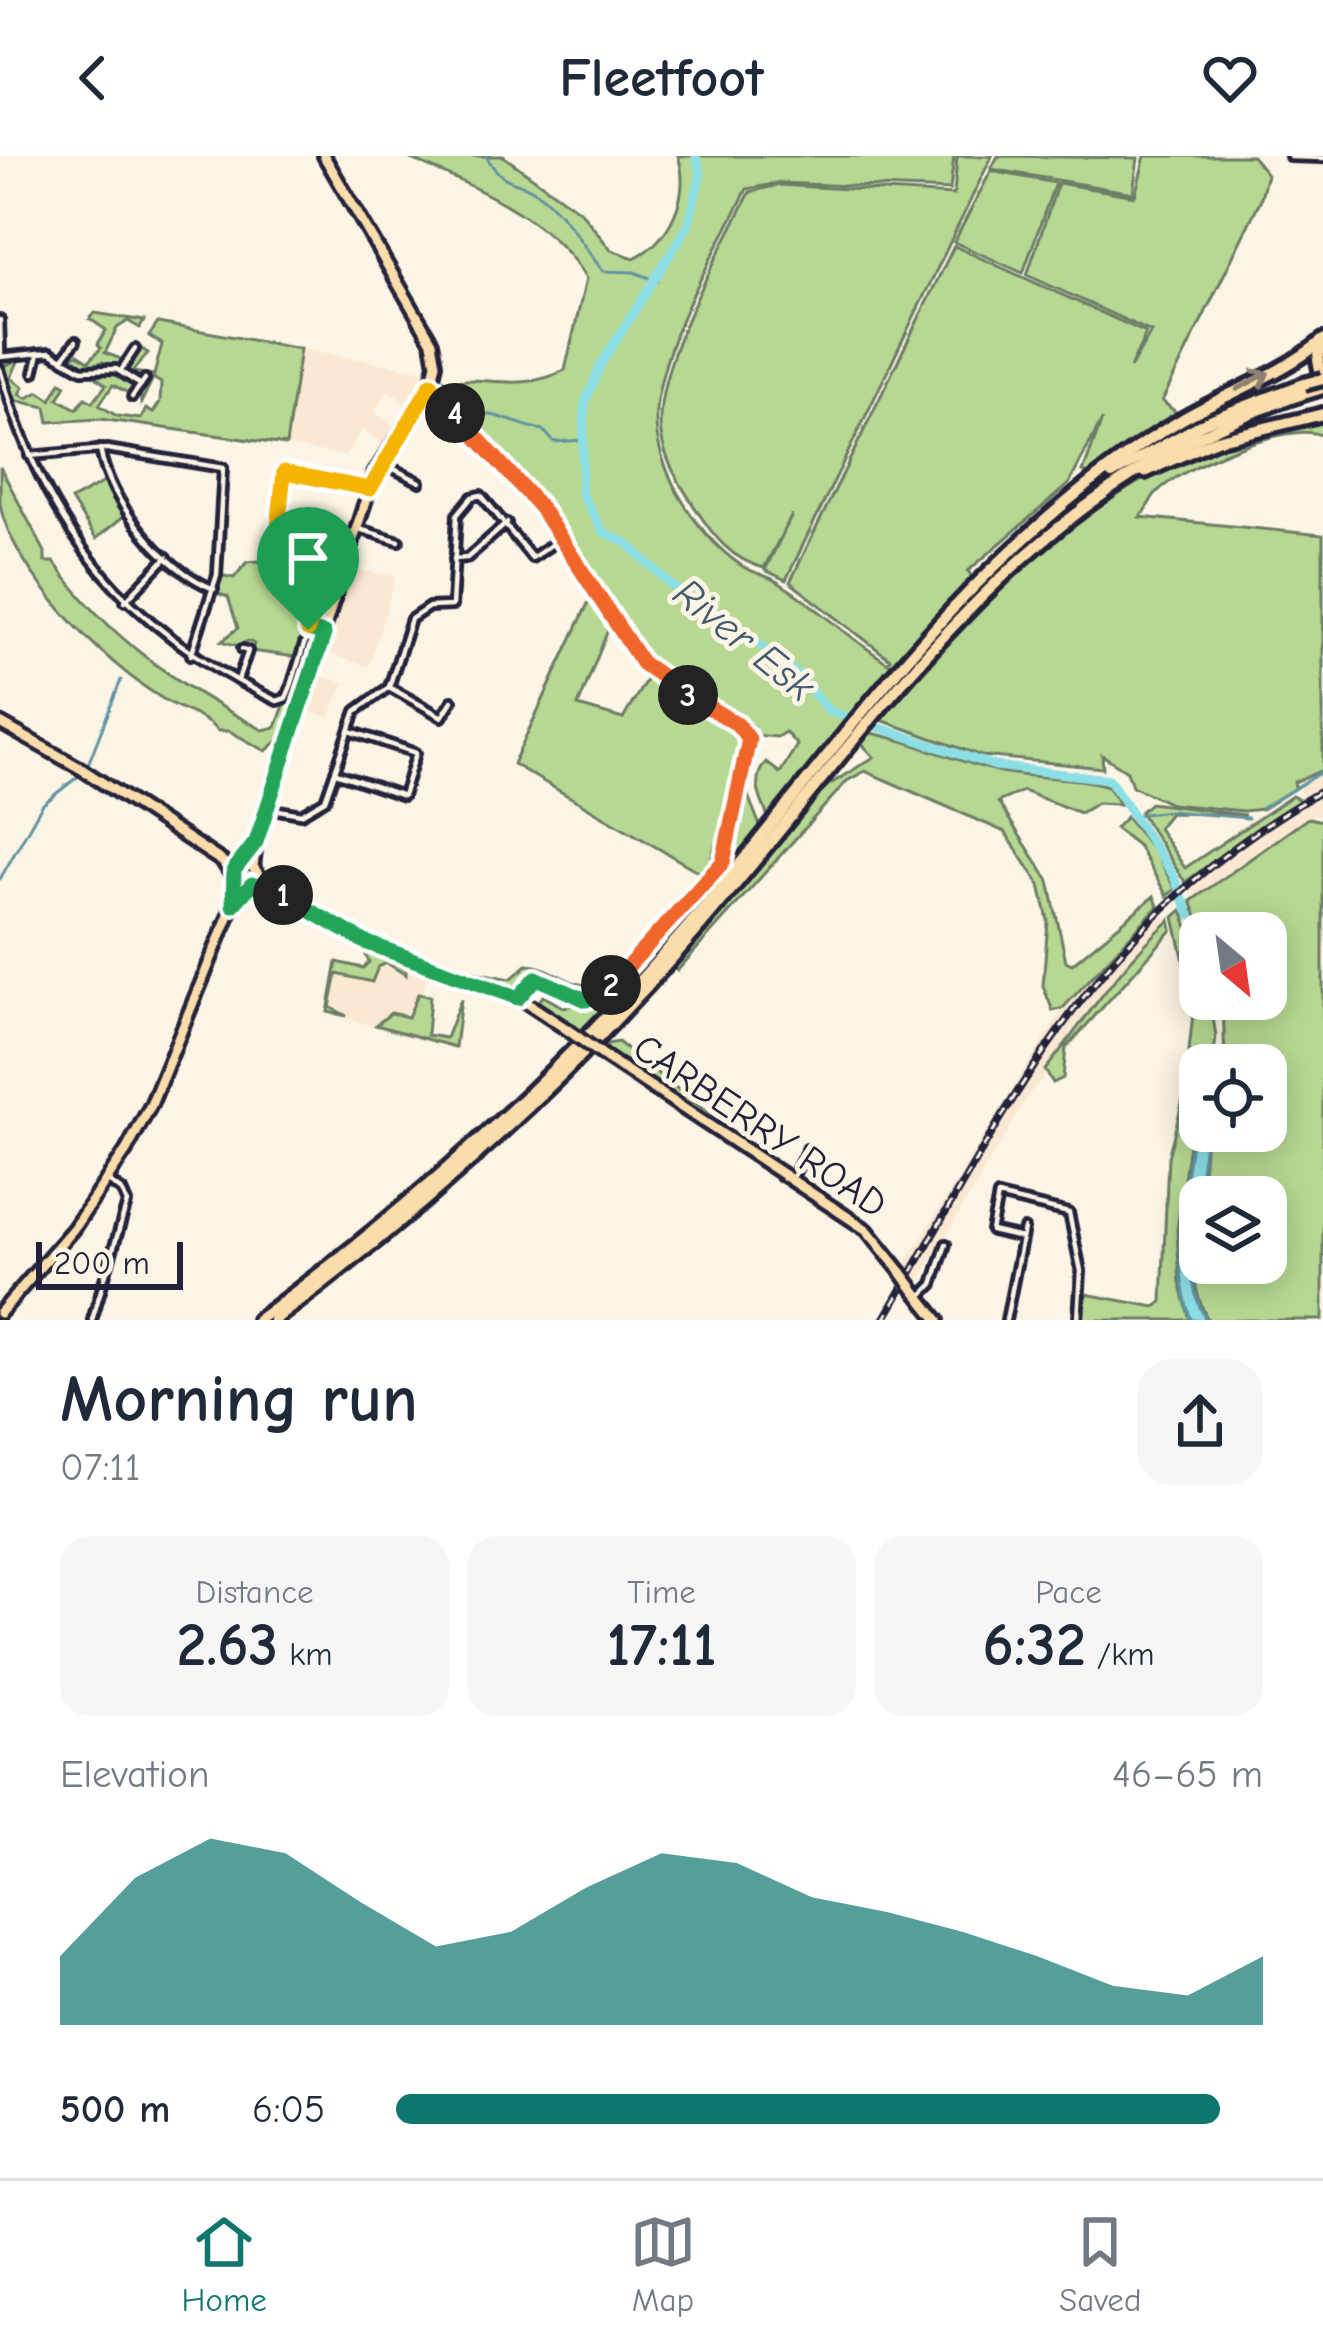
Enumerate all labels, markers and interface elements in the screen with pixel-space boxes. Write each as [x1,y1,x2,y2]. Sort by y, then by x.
icon: back [60,45,126,111]
icon: heart [1197,45,1263,111]
text: Fleetfoot [559,47,764,110]
one-way arrow [1235,369,1270,392]
pin: 4 [425,383,485,443]
text: 4 [447,394,463,432]
pin [257,507,359,630]
icon: arrive [275,525,341,591]
water label: River Esk [664,568,825,712]
pin: 3 [658,665,718,725]
text: 3 [680,676,696,714]
pin: 1 [253,865,313,925]
text: 1 [277,876,289,914]
north arrow [1179,912,1287,1020]
map controls [1179,912,1287,1284]
pin: 2 [581,955,641,1015]
text: 2 [603,966,619,1004]
street label: CARBERRY ROAD [625,1025,895,1227]
button: locate [1179,1044,1287,1152]
button: layers [1179,1176,1287,1284]
scale bar [36,1236,183,1289]
text: 200 m [54,1244,150,1282]
button: share [1137,1359,1263,1485]
text: Morning run [60,1362,418,1438]
text: 07:11 [60,1445,140,1490]
text: Distance [195,1573,314,1611]
text: Time [627,1573,696,1611]
text: Pace [1035,1573,1102,1611]
text: 2.63 [177,1611,278,1680]
text: 17:11 [606,1611,717,1680]
text: 6:32 [983,1611,1086,1680]
text: km [278,1635,333,1673]
text: /km [1086,1635,1154,1673]
text: Elevation [60,1752,209,1797]
text: 46–65 m [1112,1752,1263,1797]
text: 500 m [60,2087,170,2132]
text: 6:05 [252,2087,325,2132]
tab: Home [182,2209,267,2319]
tab: Map [630,2209,696,2319]
tab: Saved [1059,2209,1141,2319]

